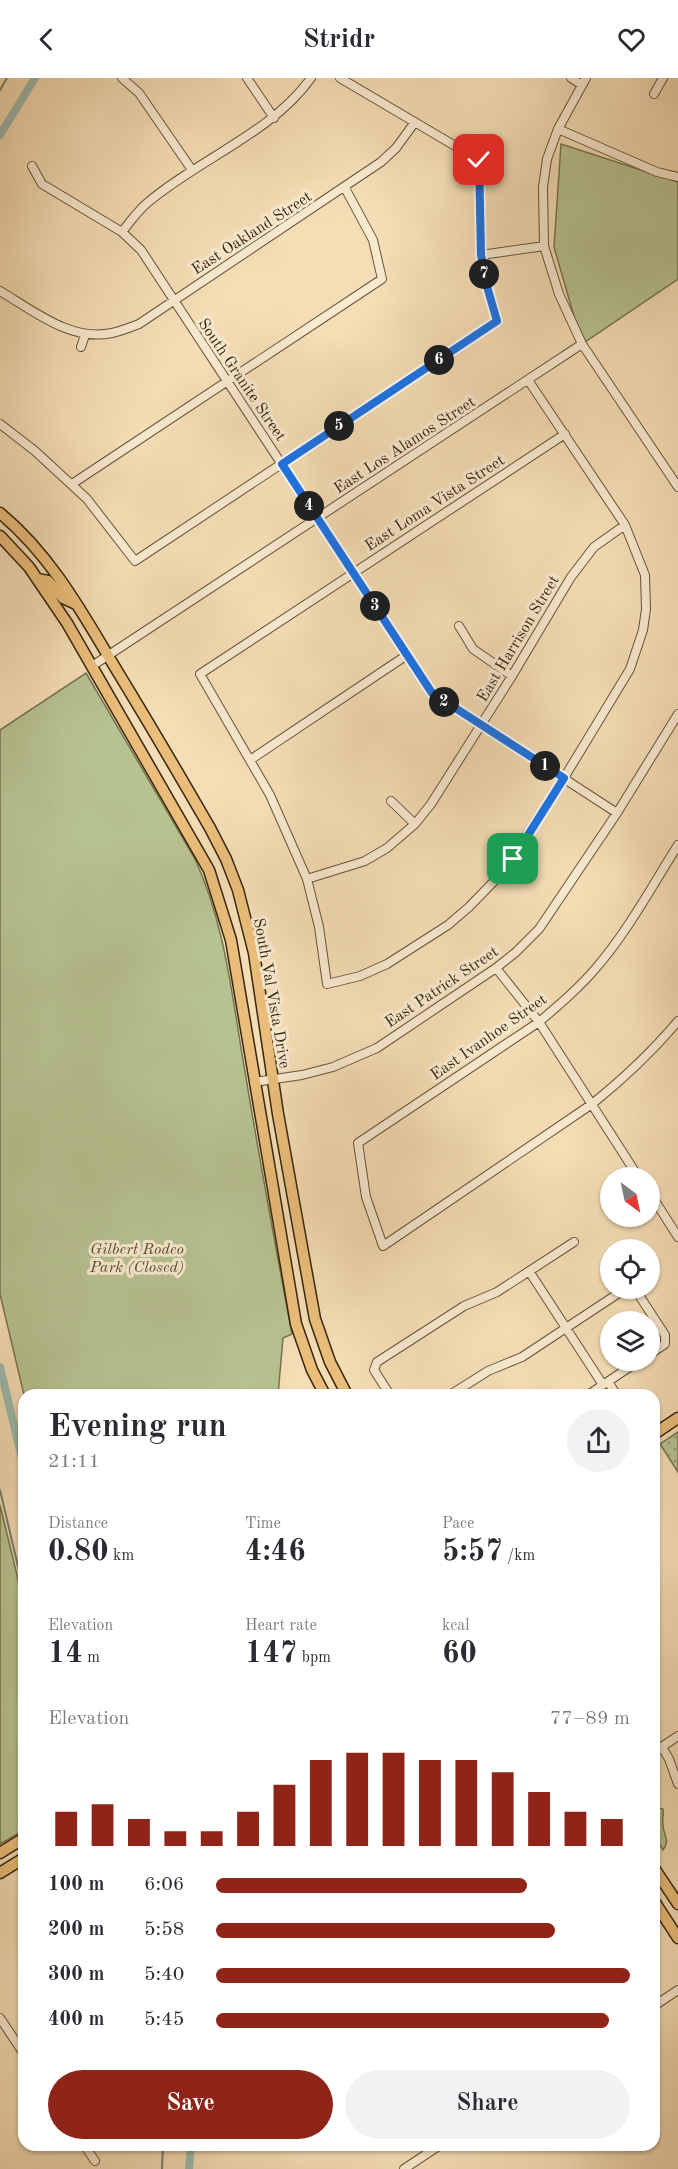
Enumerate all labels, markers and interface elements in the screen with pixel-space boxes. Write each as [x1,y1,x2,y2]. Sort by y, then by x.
icon: back [30,23,63,56]
icon: heart [615,23,648,56]
text: Stridr [303,26,375,53]
pin [453,134,504,185]
icon: check [462,143,495,176]
street label: East Oakland Street [189,189,315,278]
pin: 7 [469,259,499,289]
text: 7 [479,266,489,282]
street label: South Granite Street [194,316,288,445]
pin: 6 [424,345,454,375]
text: 6 [434,352,444,368]
street label: East Los Alamos Street [332,394,479,497]
pin: 5 [324,411,354,441]
text: 5 [334,418,344,434]
street label: East Loma Vista Street [362,452,508,555]
pin: 4 [294,491,324,521]
text: 4 [304,498,314,514]
street label: East Harrison Street [475,573,563,705]
pin: 3 [360,591,390,621]
text: 3 [370,598,380,614]
pin: 2 [429,687,459,717]
text: 2 [439,694,449,710]
pin: 1 [530,751,560,781]
text: 1 [540,758,550,774]
pin [487,833,538,884]
icon: arrive [496,842,529,875]
street label: South Val Vista Drive [250,917,292,1070]
street label: East Patrick Street [383,944,502,1031]
street label: East Ivanhoe Street [428,991,550,1084]
north arrow [600,1167,660,1227]
map controls [600,1167,660,1371]
button: locate [600,1239,660,1299]
park label: Gilbert Rodeo Park (Closed) [89,1242,184,1276]
button: layers [600,1311,660,1371]
button: share [567,1409,630,1472]
text: Evening run [48,1411,227,1444]
text: 21:11 [48,1452,100,1472]
text: Distance [48,1516,108,1532]
text: Time [245,1516,281,1532]
text: Pace [442,1516,474,1532]
text: 0.80 [48,1537,109,1567]
text: 4:46 [245,1537,306,1567]
text: 5:57 [442,1537,503,1567]
text: km [109,1548,134,1564]
text: /km [503,1548,535,1564]
text: Elevation [48,1618,113,1634]
text: Heart rate [245,1618,317,1634]
text: kcal [442,1618,470,1634]
text: 14 [48,1639,83,1669]
text: 147 [245,1639,297,1669]
text: 60 [442,1639,477,1669]
text: m [83,1650,100,1666]
text: bpm [297,1650,331,1666]
text: Elevation [48,1709,129,1729]
text: 77–89 m [550,1709,630,1729]
text: 100 m [48,1875,104,1895]
text: 6:06 [144,1875,184,1895]
text: 200 m [48,1920,104,1940]
text: 5:58 [144,1920,184,1940]
text: 300 m [48,1965,104,1985]
text: 5:40 [144,1965,184,1985]
text: 400 m [48,2010,104,2030]
text: 5:45 [144,2010,184,2030]
button: Save [48,2070,333,2139]
button: Share [345,2070,630,2139]

